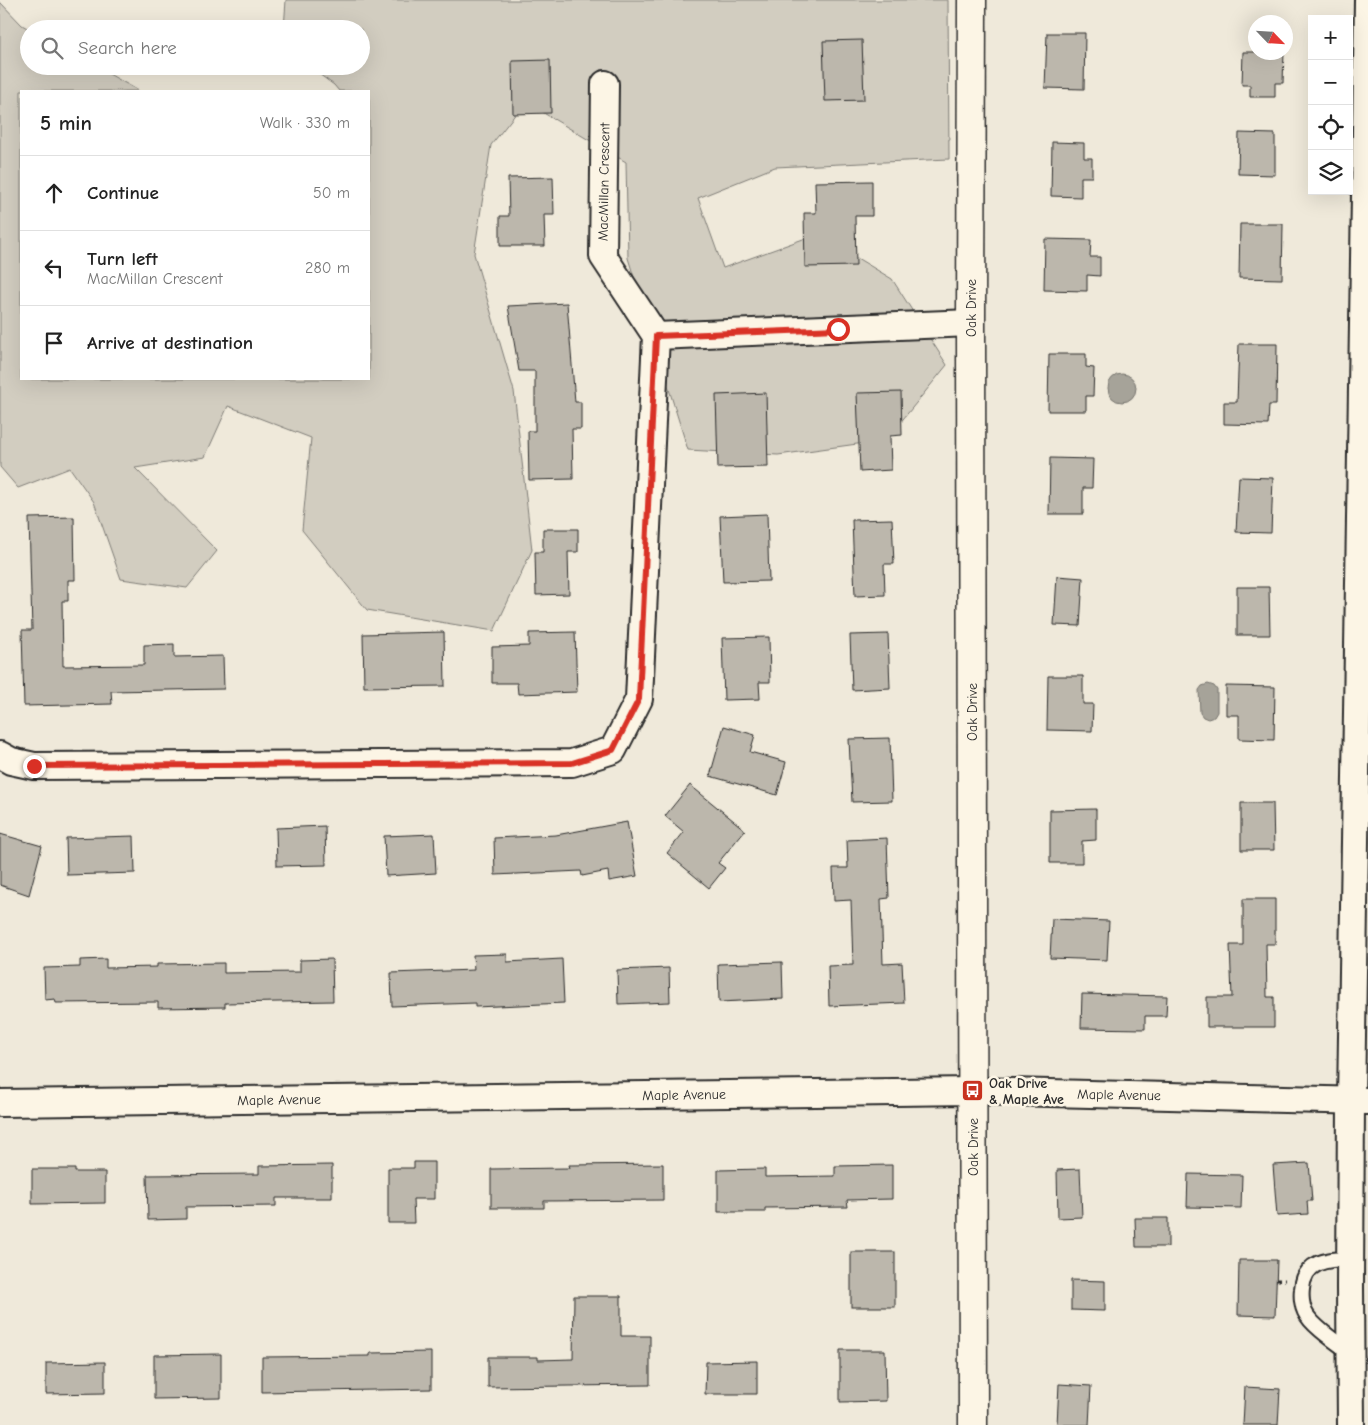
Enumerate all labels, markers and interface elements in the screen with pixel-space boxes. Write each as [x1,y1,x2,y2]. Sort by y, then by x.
north arrow [1248,15,1293,60]
map controls [1308,15,1353,195]
button: + [1308,15,1353,60]
search box [20,20,370,75]
icon: search [38,34,66,62]
text: Search here [78,37,177,59]
button: − [1308,60,1353,105]
button: locate [1308,105,1353,150]
text: 5 min [40,111,92,135]
text: Walk · 330 m [260,114,350,132]
street label: MacMillan Crescent [594,122,614,241]
button: layers [1308,150,1353,195]
icon: ahead [40,179,68,207]
text: Continue [87,182,159,204]
text: 50 m [313,184,350,202]
text: Turn left [87,248,158,270]
icon: left [40,254,68,282]
text: 280 m [305,259,350,277]
text: MacMillan Crescent [87,270,223,288]
street label: Oak Drive [963,279,980,337]
route start [827,318,850,341]
icon: arrive [40,329,68,357]
text: Arrive at destination [87,332,253,354]
street label: Oak Drive [964,683,981,741]
route end [23,755,46,778]
place label: Oak Drive & Maple Ave [989,1075,1064,1108]
bus stop icon: Oak Drive & Maple Ave [961,1079,985,1103]
street label: Maple Avenue [642,1086,726,1104]
street label: Maple Avenue [1077,1086,1161,1104]
street label: Maple Avenue [237,1091,321,1109]
street label: Oak Drive [965,1118,982,1176]

